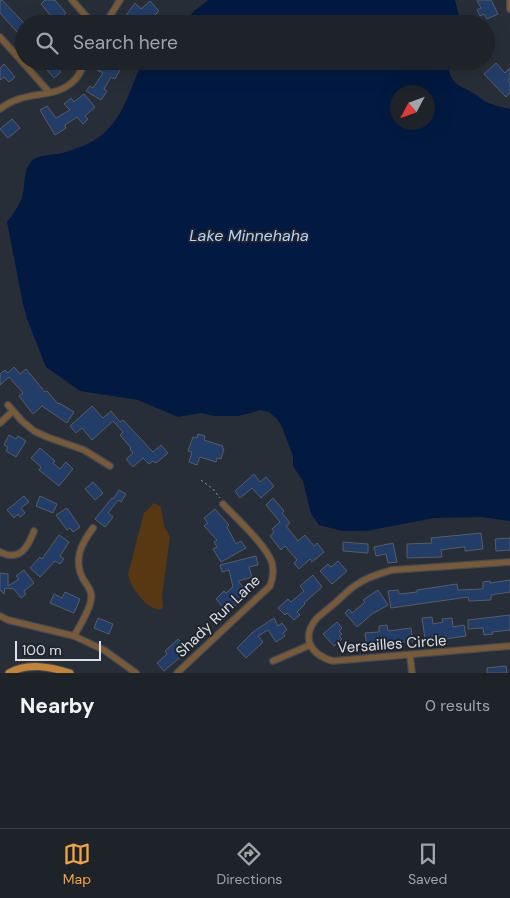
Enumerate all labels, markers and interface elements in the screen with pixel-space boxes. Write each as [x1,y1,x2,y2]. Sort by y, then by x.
search box [15,15,495,70]
icon: search [33,29,61,57]
text: Search here [73,30,178,55]
north arrow [390,85,435,130]
water label: Lake Minnehaha [189,225,309,246]
street label: Shady Run Lane [171,570,265,662]
street label: Versailles Circle [337,630,447,658]
scale bar [15,638,101,661]
text: 100 m [22,641,62,659]
text: Nearby [20,692,94,720]
text: 0 results [425,695,490,716]
tab: Map [63,840,91,888]
tab: Directions [217,840,282,888]
tab: Saved [408,840,447,888]

